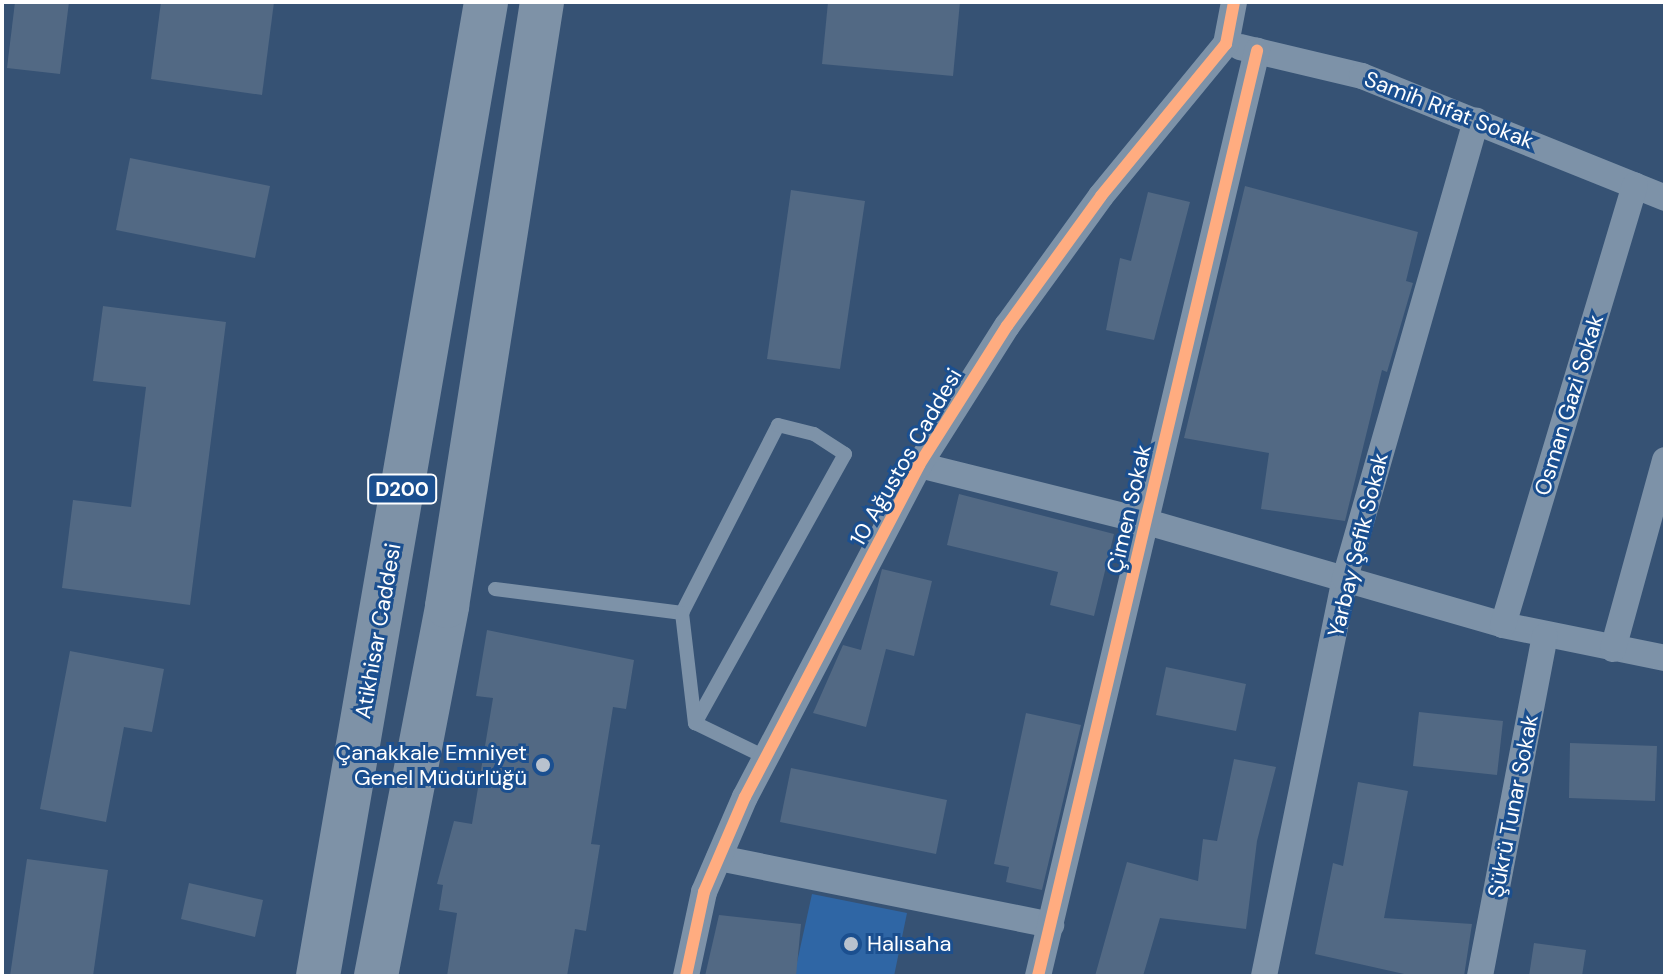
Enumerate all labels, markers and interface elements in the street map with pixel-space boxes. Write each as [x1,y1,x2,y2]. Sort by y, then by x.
street label: Samih Rıfat Sokak [1361,66,1537,154]
street label: Osman Gazi Sokak [1529,311,1609,499]
street label: 10 Ağustos Caddesi [845,364,967,550]
street label: Çimen Sokak [1101,442,1157,576]
street label: Yarbay Şefik Sokak [1322,450,1394,640]
road number: D200 [366,473,438,505]
street label: Atikhisar Caddesi [350,541,406,721]
street label: Şükrü Tunar Sokak [1482,713,1544,899]
place label: Çanakkale Emniyet Genel Müdürlüğü [335,739,527,790]
marker: Çanakkale Emniyet Genel Müdürlüğü [534,756,552,774]
place label: Halısaha [867,931,951,957]
marker: Halısaha [842,935,860,953]

